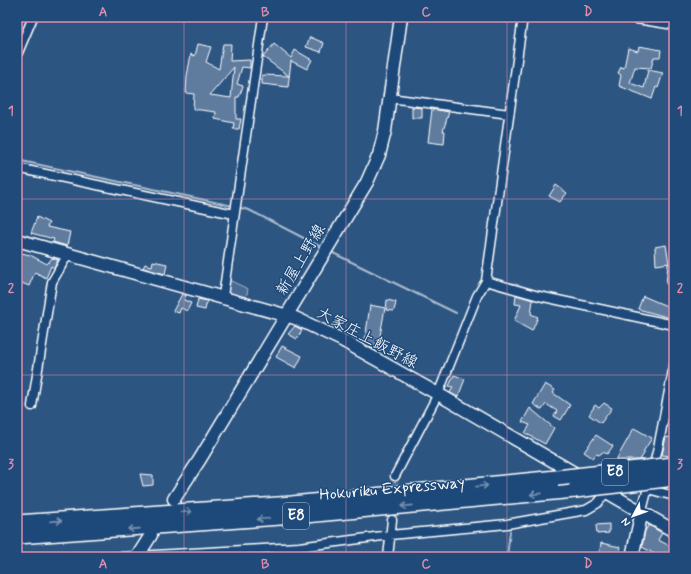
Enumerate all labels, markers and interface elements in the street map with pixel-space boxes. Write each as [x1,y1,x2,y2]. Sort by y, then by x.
text: A [99,4,107,21]
text: B [261,4,270,21]
text: C [421,4,431,21]
text: D [584,4,593,21]
text: 1 [8,103,14,120]
text: 1 [677,103,683,120]
street label: 新屋上野線 [271,220,331,300]
text: 2 [8,280,15,297]
text: 2 [677,280,684,297]
street label: 大家庄上飯野線 [313,302,421,374]
text: 3 [8,456,14,473]
text: 3 [677,456,683,473]
road number: E8 [602,459,628,485]
street label: Hokuriku Expressway [318,472,466,506]
one-way arrow [476,482,489,490]
one-way arrow [530,490,543,497]
north arrow [613,496,653,536]
road number: E8 [283,503,309,529]
one-way arrow [401,503,414,510]
one-way arrow [179,509,192,516]
one-way arrow [257,515,270,523]
text: N [619,515,634,529]
one-way arrow [49,517,62,524]
one-way arrow [128,525,141,532]
text: A [99,556,107,573]
text: B [261,556,270,573]
text: C [421,556,431,573]
text: D [584,556,593,573]

